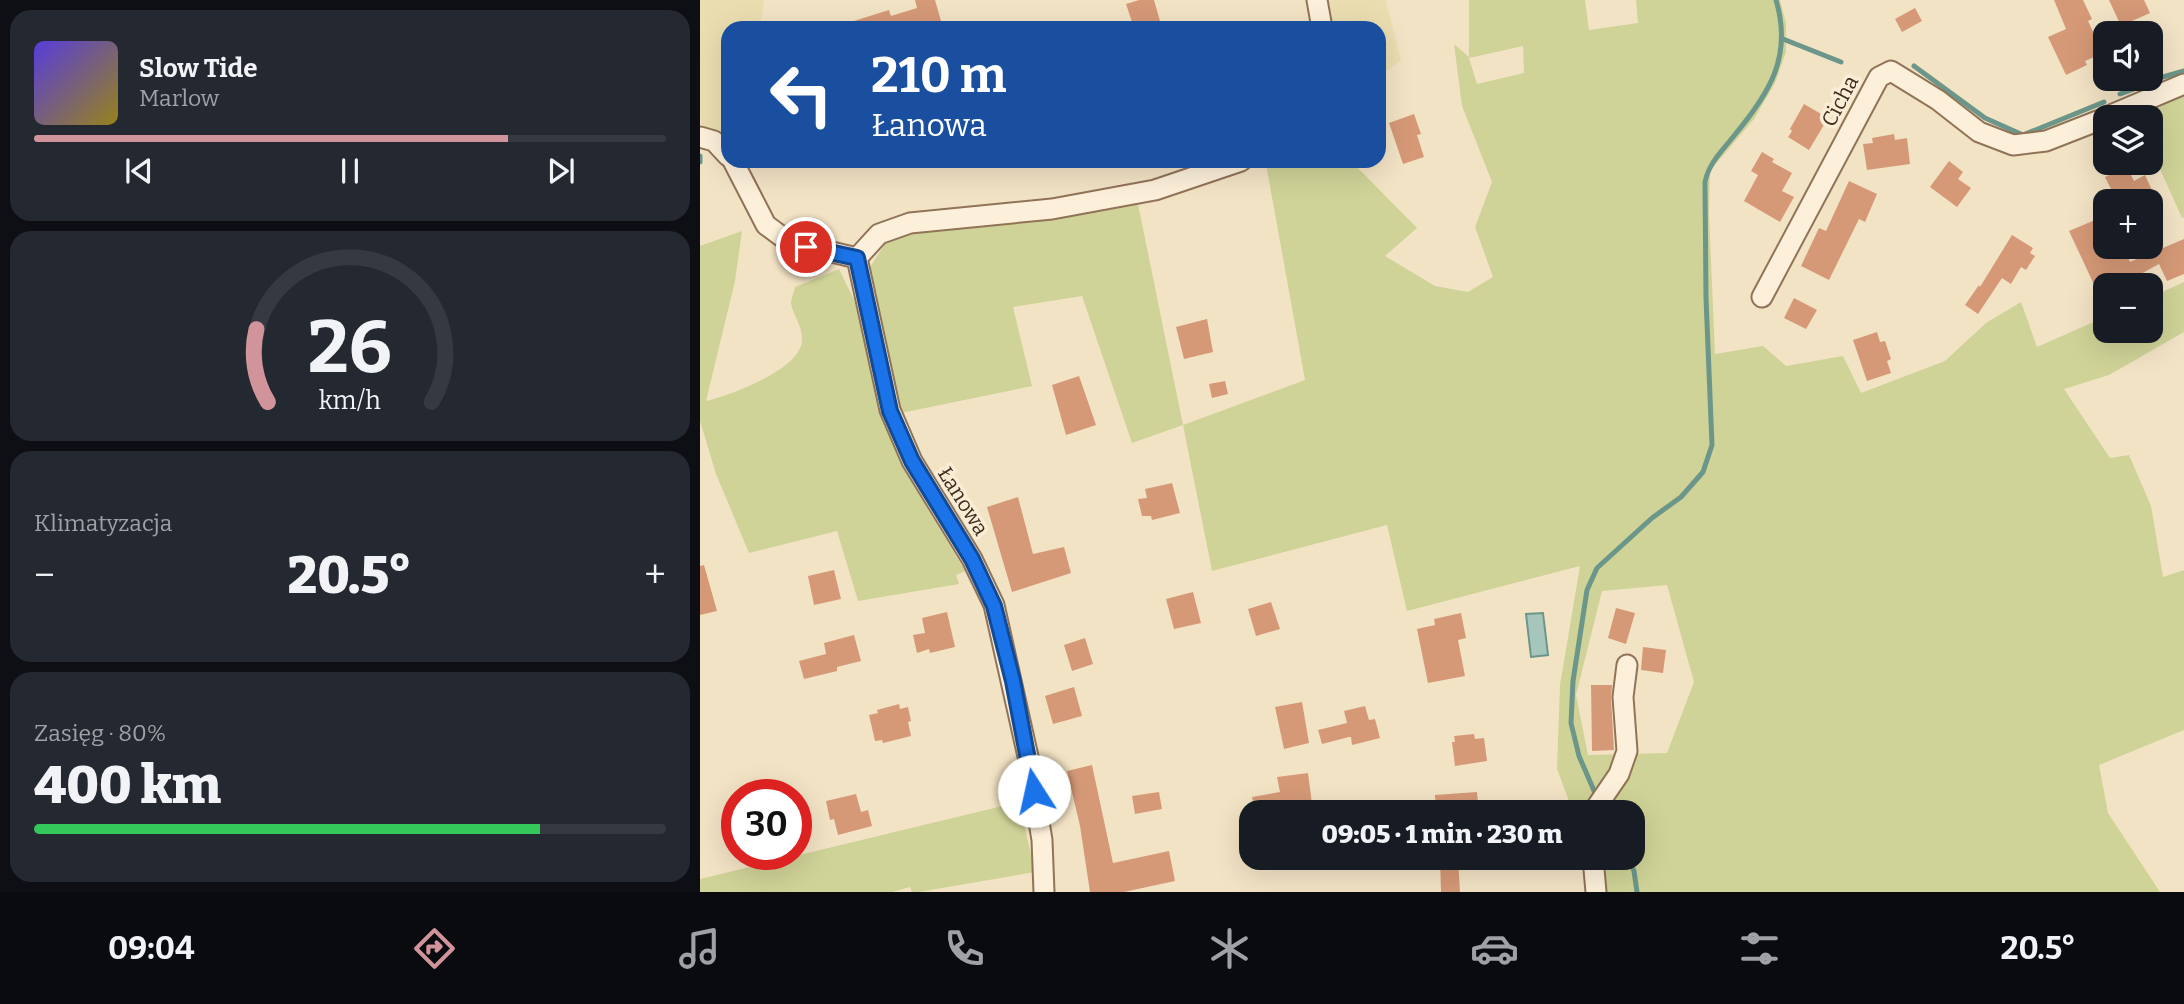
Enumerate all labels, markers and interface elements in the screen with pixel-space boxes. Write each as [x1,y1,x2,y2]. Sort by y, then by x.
map controls [2093,21,2163,343]
button: sound [2093,21,2163,91]
text: 210 m [871,46,1006,105]
icon: left [756,49,847,140]
text: Slow Tide [139,53,258,84]
street label: Cicha [1816,71,1864,131]
text: Marlow [139,84,219,112]
button: layers [2093,105,2163,175]
text: Łanowa [871,106,987,144]
icon: previous [120,152,158,190]
icon: pause [331,152,369,190]
icon: next [542,152,580,190]
button: + [2093,189,2163,259]
pin [776,217,836,277]
icon: arrive [787,228,825,266]
button: − [2093,273,2163,343]
text: 26 [308,304,392,391]
text: km/h [319,386,381,416]
street label: Łanowa [932,462,994,541]
text: Klimatyzacja [34,509,172,537]
text: 20.5° [287,544,412,607]
text: − [34,552,55,598]
text: + [644,552,666,598]
text: Zasięg · 80% [34,719,166,747]
text: 400 km [34,754,221,817]
position arrow [997,754,1071,828]
speed limit sign: 30 [721,779,812,870]
text: 09:05 · 1 min · 230 m [1322,819,1562,850]
icon: directions [410,924,459,973]
icon: music [675,924,724,973]
icon: phone [940,924,989,973]
icon: climate [1205,924,1254,973]
icon: car [1470,924,1519,973]
icon: filters [1735,924,1784,973]
text: 09:04 [108,929,194,967]
text: 20.5° [2000,929,2076,967]

